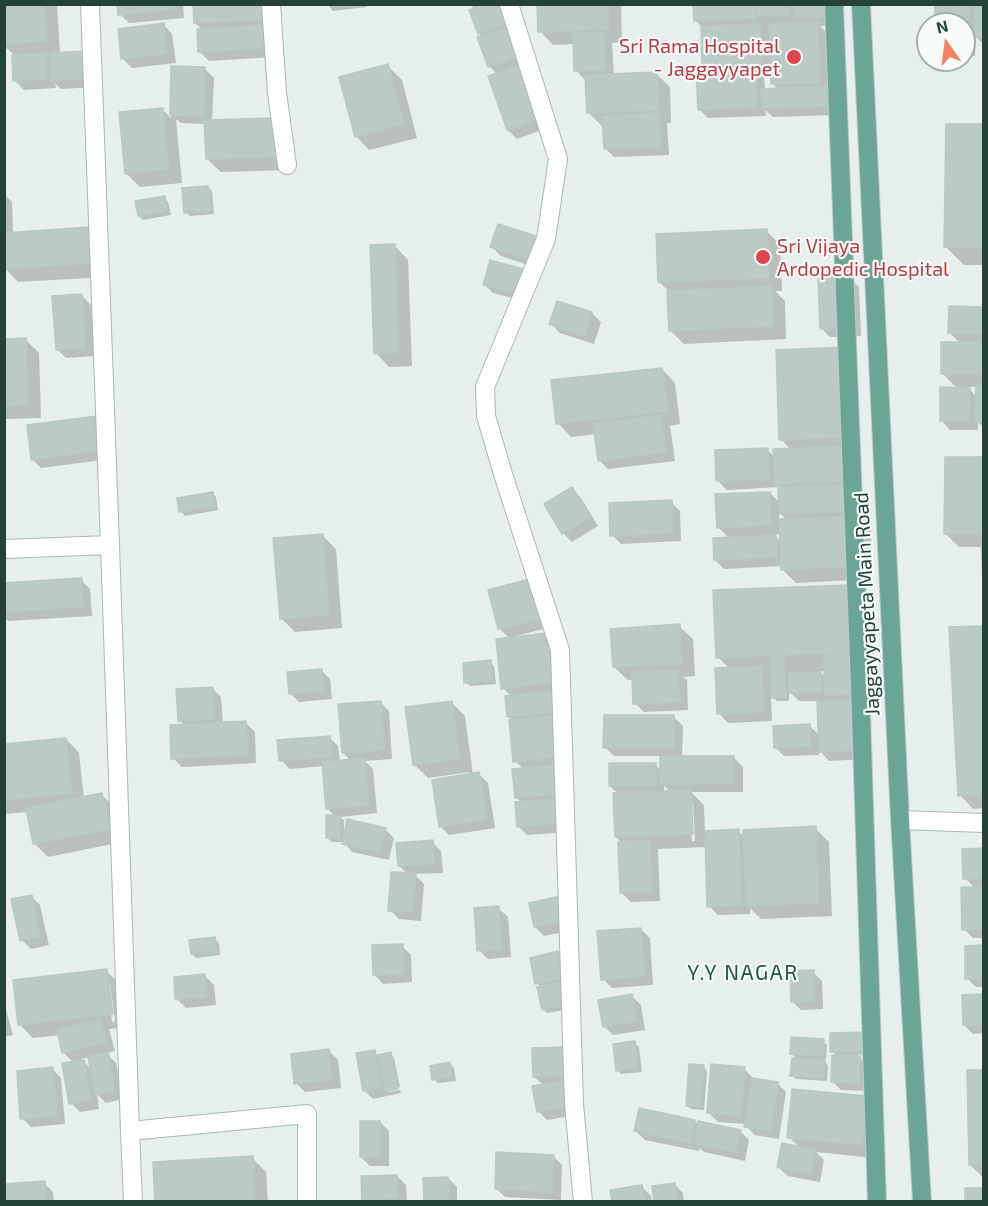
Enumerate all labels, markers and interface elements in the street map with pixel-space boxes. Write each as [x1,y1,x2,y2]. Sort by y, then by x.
north arrow [916,12,976,72]
text: N [934,15,950,37]
place label: Sri Rama Hospital - Jaggayyapet [619,34,780,81]
marker: Sri Rama Hospital - Jaggayyapet [785,48,803,66]
place label: Sri Vijaya Ardopedic Hospital [777,234,949,281]
marker: Sri Vijaya Ardopedic Hospital [754,248,772,266]
street label: Jaggayyapeta Main Road [849,492,885,716]
district label: Y.Y NAGAR [687,960,799,986]

